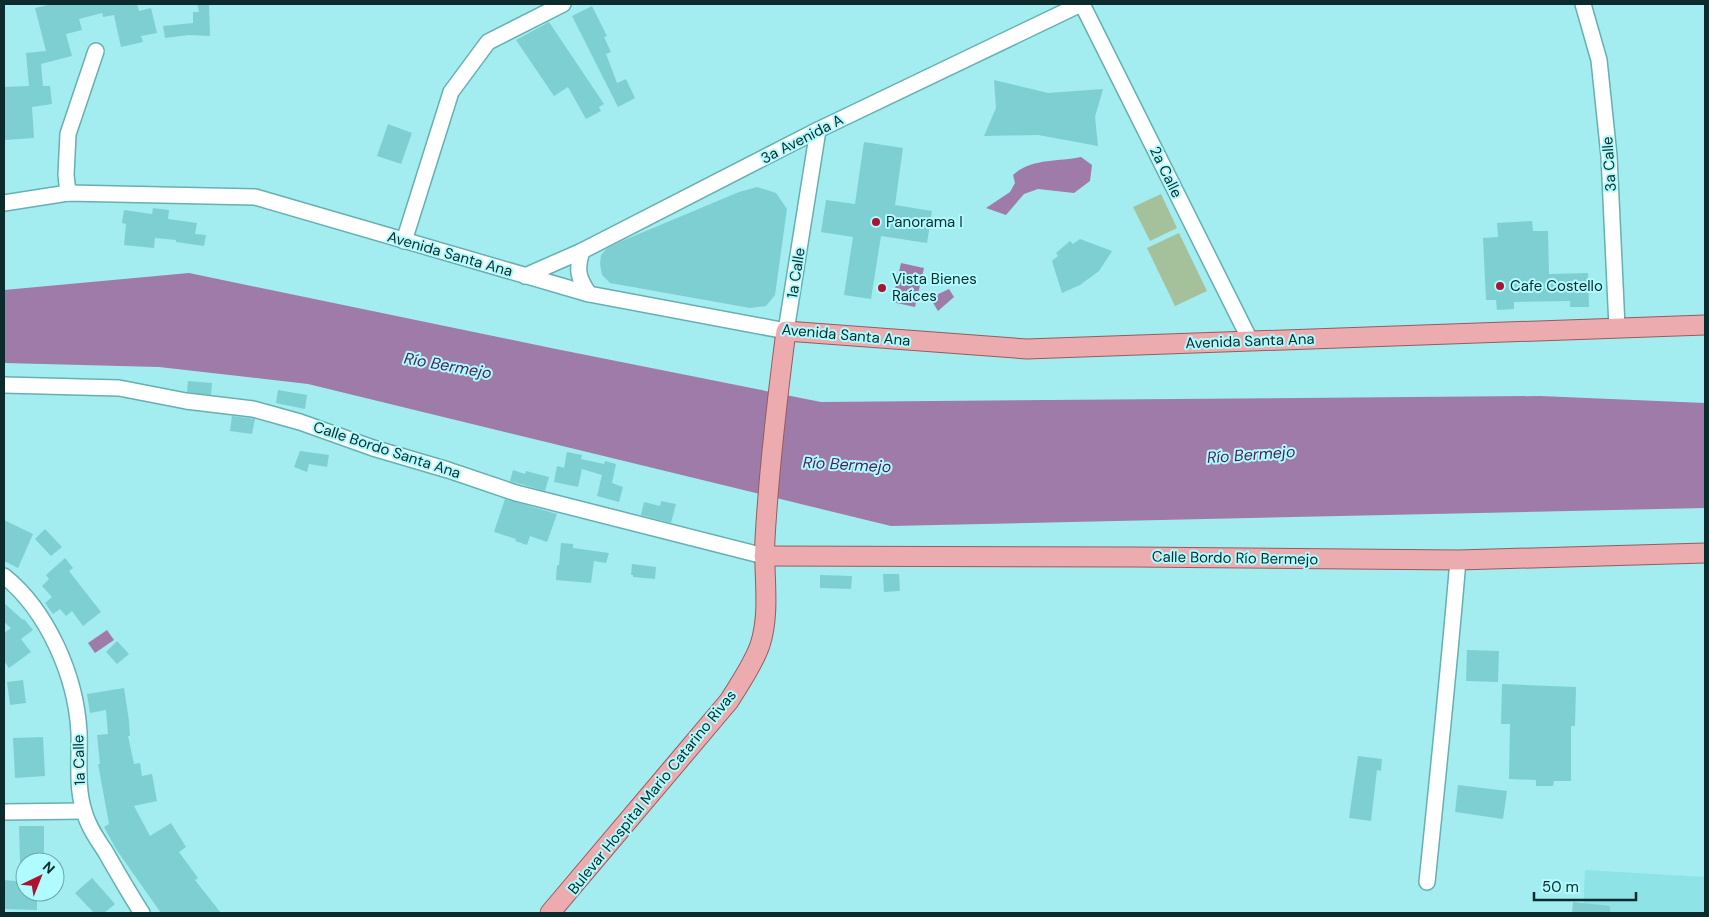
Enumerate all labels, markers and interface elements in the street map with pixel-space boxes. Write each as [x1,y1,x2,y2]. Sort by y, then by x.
street label: 3a Avenida A [757,110,847,168]
street label: 3a Calle [1597,136,1621,192]
street label: 2a Calle [1145,143,1187,201]
place label: Panorama I [886,212,963,232]
marker: Panorama I [870,216,882,228]
street label: Avenida Santa Ana [385,227,515,281]
street label: 1a Calle [782,246,810,300]
place label: Vista Bienes Raíces [892,269,977,306]
place label: Cafe Costello [1510,276,1603,296]
marker: Cafe Costello [1494,280,1506,292]
marker: Vista Bienes Raíces [876,282,888,294]
street label: Avenida Santa Ana [781,319,911,351]
street label: Avenida Santa Ana [1185,329,1315,353]
water label: Río Bermejo [402,347,493,384]
street label: Calle Bordo Santa Ana [311,417,463,483]
water label: Río Bermejo [1206,441,1296,468]
water label: Río Bermejo [802,452,892,477]
street label: Calle Bordo Río Bermejo [1152,547,1318,569]
street label: Bulevar Hospital Mario Catarino Rivas [563,686,741,898]
street label: 1a Calle [68,734,90,786]
north arrow [15,852,65,902]
text: N [39,857,59,878]
scale bar [1534,870,1636,902]
text: 50 m [1542,877,1579,897]

